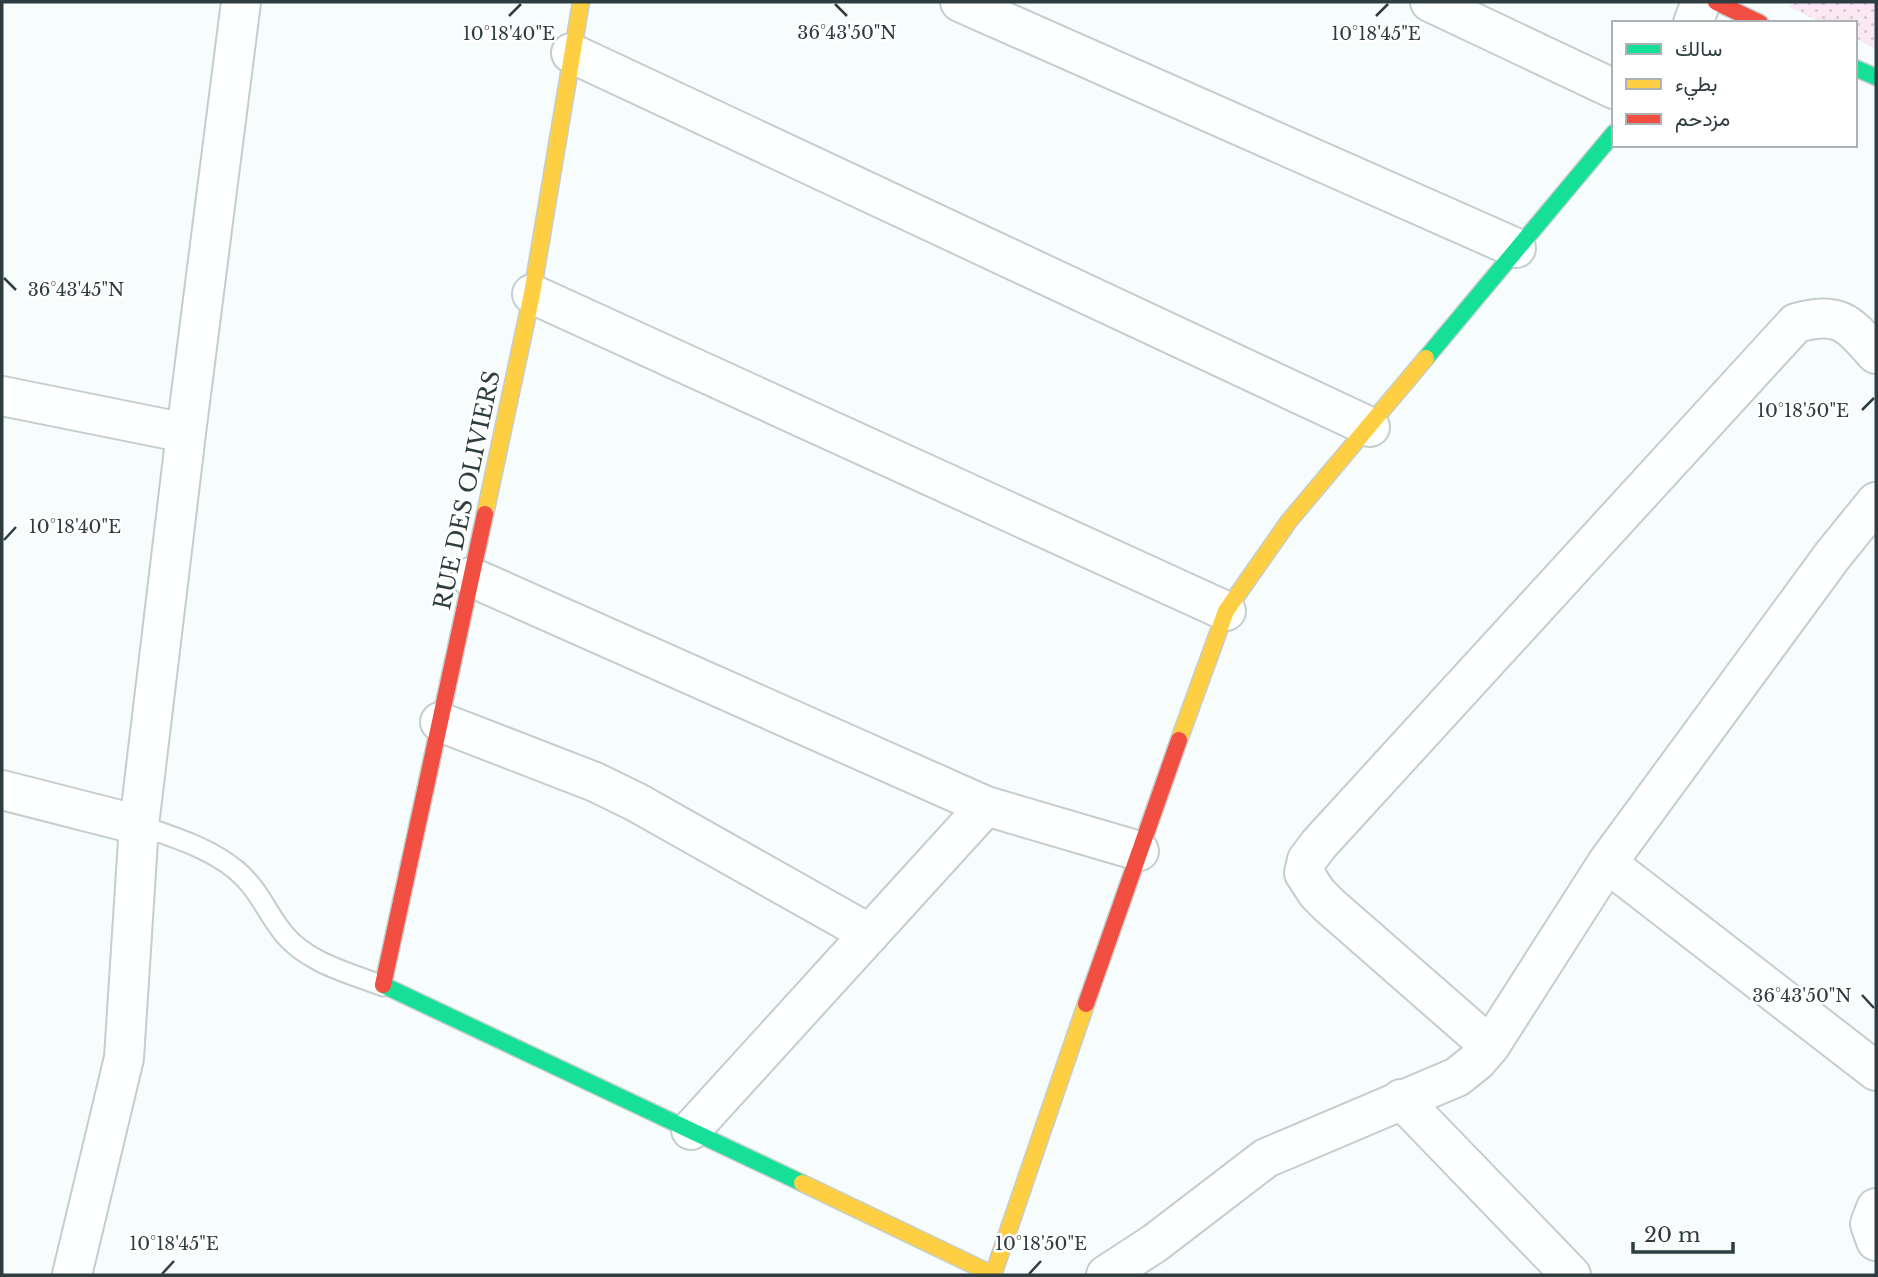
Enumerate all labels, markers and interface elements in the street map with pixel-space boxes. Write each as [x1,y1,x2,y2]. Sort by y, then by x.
legend [1612,21,1857,147]
text: 36°43'50"N [797,22,897,44]
text: 10°18'40"E [463,23,555,45]
text: 10°18'45"E [1331,23,1421,45]
text: سالك [1675,36,1722,62]
text: بطيء [1675,71,1718,101]
text: مزدحم [1675,106,1730,133]
text: 36°43'45"N [28,279,124,301]
street label: RUE DES OLIVIERS [428,368,506,612]
text: 10°18'50"E [1757,400,1849,422]
text: 10°18'40"E [29,516,121,538]
text: 36°43'50"N [1752,985,1852,1007]
scale bar [1633,1210,1733,1254]
text: 20 m [1644,1222,1701,1248]
text: 10°18'45"E [129,1233,219,1255]
text: 10°18'50"E [995,1233,1087,1255]

